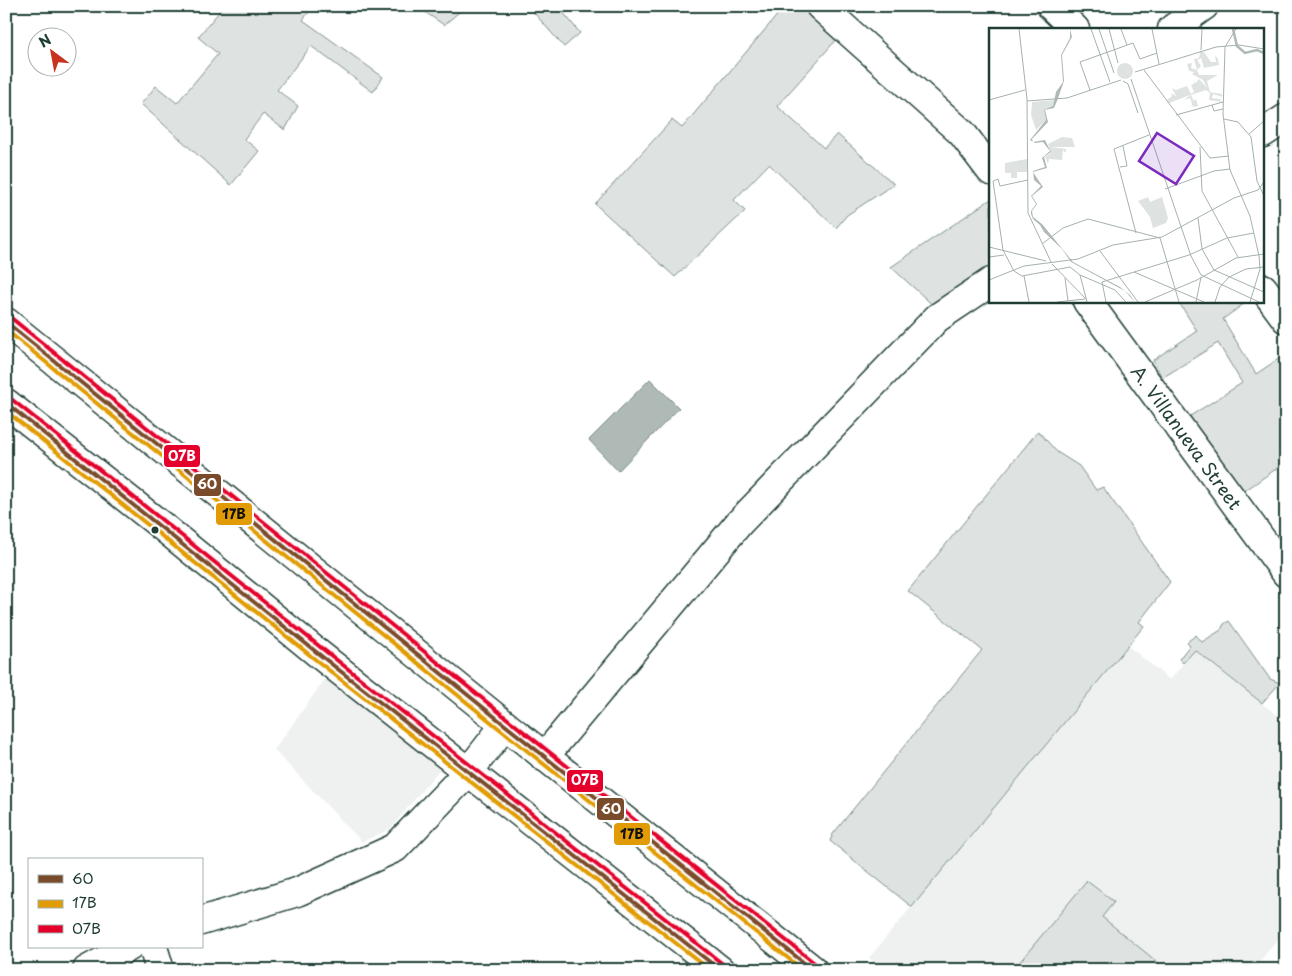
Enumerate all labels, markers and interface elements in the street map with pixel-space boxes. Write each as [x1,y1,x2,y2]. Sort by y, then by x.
north arrow [28,28,78,78]
inset map [989,28,1264,302]
text: N [35,29,55,52]
street label: A. Villanueva Street [1125,359,1249,515]
line badge: 07B [163,444,201,468]
text: 07B [168,445,196,466]
line badge: 60 [193,473,222,497]
text: 60 [197,473,217,494]
line badge: 17B [215,502,253,526]
text: 17B [222,503,246,524]
unlabelled marker [150,525,160,535]
line badge: 07B [566,769,604,793]
text: 07B [571,769,599,790]
line badge: 60 [596,797,625,821]
text: 60 [601,798,621,819]
line badge: 17B [613,822,651,846]
text: 17B [620,823,644,844]
legend [28,858,202,948]
text: 60 [72,866,94,889]
text: 17B [72,890,97,913]
text: 07B [72,916,101,939]

